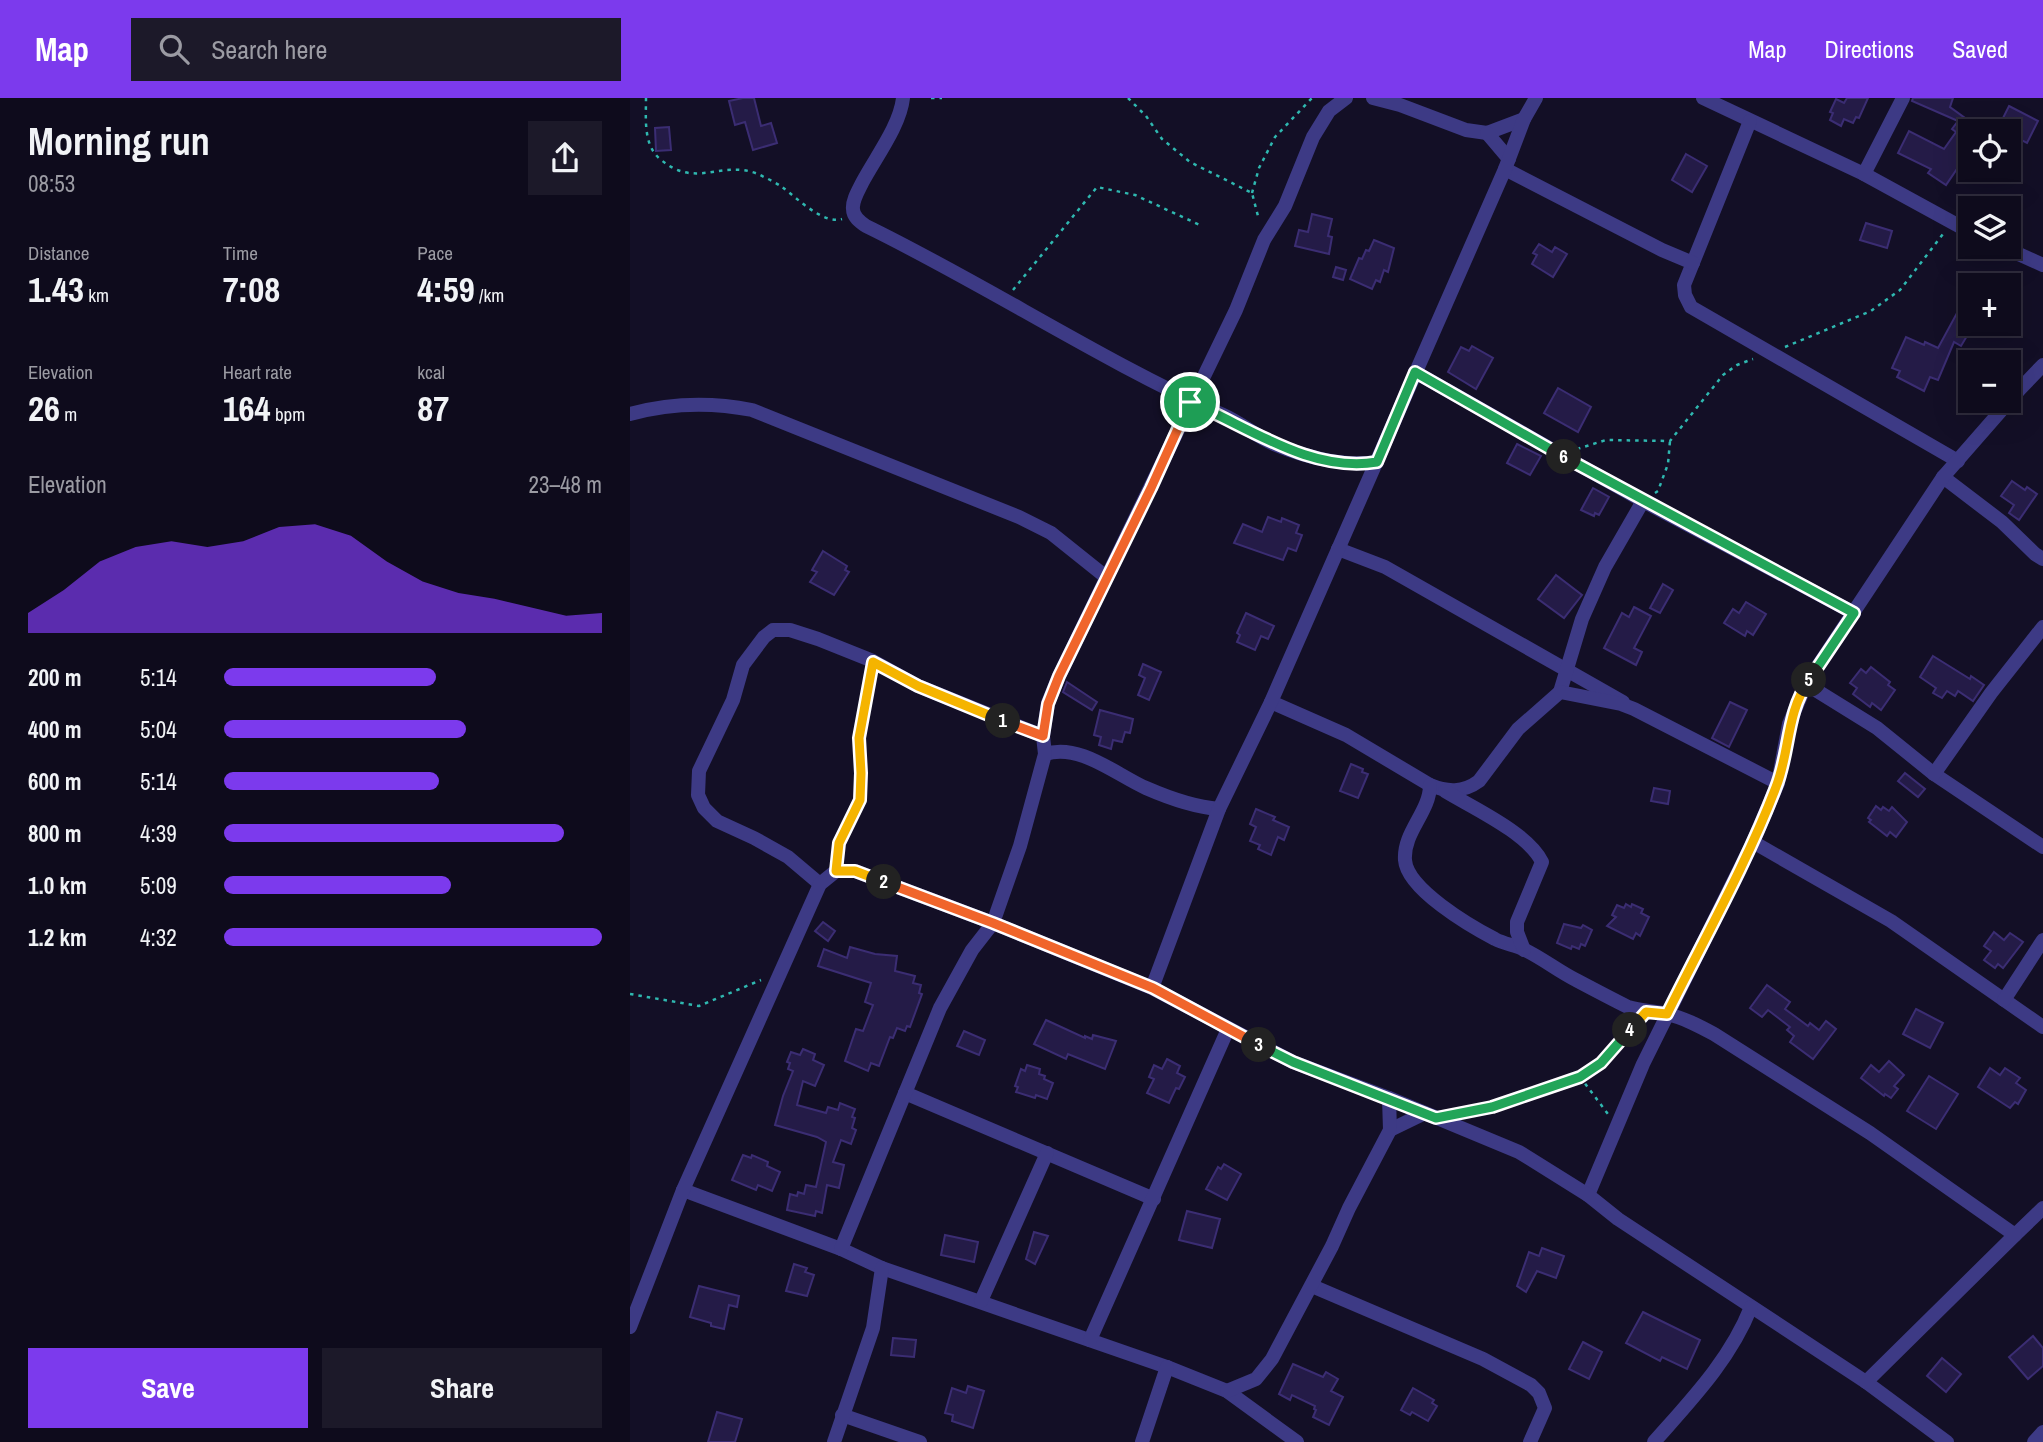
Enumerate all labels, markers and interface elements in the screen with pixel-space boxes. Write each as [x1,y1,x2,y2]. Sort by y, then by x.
search box [131,18,621,81]
text: Map [35,27,89,71]
icon: search [155,30,193,68]
text: Search here [211,32,327,67]
text: Map [1748,33,1786,65]
text: Directions [1824,33,1914,65]
text: Saved [1952,33,2008,65]
text: Morning run [28,116,210,167]
map controls [1958,119,2021,413]
button: locate [1958,119,2021,182]
button: share [528,121,602,195]
text: 08:53 [28,168,75,199]
button: layers [1958,196,2021,259]
text: Distance [28,240,89,266]
text: Time [223,240,258,266]
text: Pace [417,240,453,266]
text: 1.43 [28,266,84,313]
text: 7:08 [223,266,280,313]
text: 4:59 [417,266,475,313]
button: + [1958,273,2021,336]
text: km [84,282,109,308]
text: /km [475,282,504,308]
button: − [1958,350,2021,413]
text: Elevation [28,359,93,385]
text: Heart rate [223,359,292,385]
text: kcal [417,359,445,385]
pin [1160,372,1220,432]
icon: arrive [1171,383,1209,421]
text: 26 [28,385,60,432]
text: 164 [223,385,271,432]
text: 87 [417,385,449,432]
text: m [60,401,77,427]
text: bpm [271,401,305,427]
pin: 6 [1546,440,1581,474]
text: 6 [1559,443,1568,469]
text: Elevation [28,469,107,500]
text: 23–48 m [529,469,602,500]
text: 200 m [28,662,81,693]
text: 5:14 [140,662,177,693]
pin: 5 [1792,662,1826,698]
text: 5 [1804,666,1813,692]
pin: 1 [986,704,1020,738]
text: 1 [998,707,1007,733]
text: 400 m [28,714,81,745]
text: 5:04 [140,714,177,745]
text: 600 m [28,766,81,797]
text: 5:14 [140,766,177,797]
text: 800 m [28,818,81,849]
text: 4:39 [140,818,177,849]
pin: 2 [866,864,902,900]
text: 2 [879,868,888,894]
text: 1.0 km [28,870,87,901]
text: 5:09 [140,870,177,901]
text: 1.2 km [28,922,87,953]
text: 4:32 [140,922,177,953]
pin: 4 [1612,1012,1648,1048]
text: 4 [1625,1016,1634,1042]
pin: 3 [1242,1028,1276,1062]
text: 3 [1254,1031,1263,1057]
button: Save [28,1348,308,1428]
button: Share [322,1348,602,1428]

